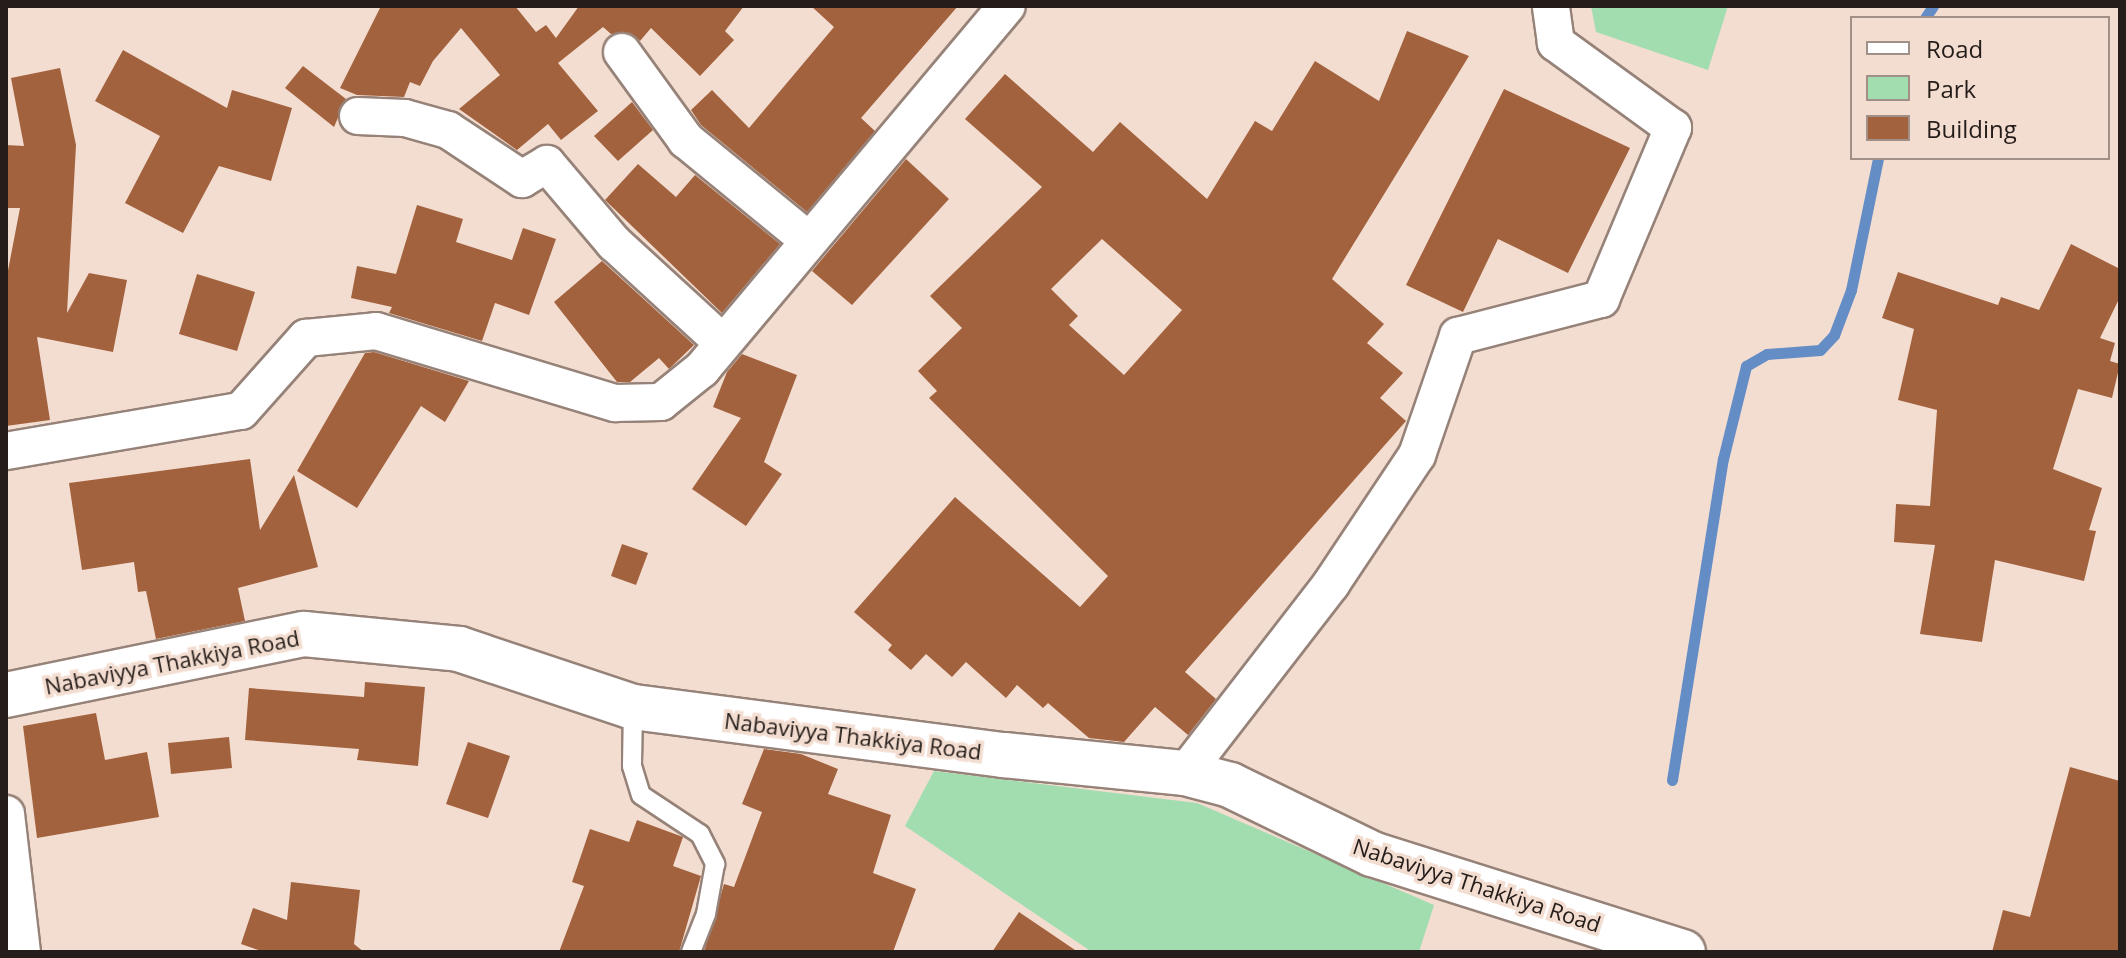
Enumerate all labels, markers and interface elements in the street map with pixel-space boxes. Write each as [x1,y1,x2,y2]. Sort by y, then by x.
legend [1850,16,2110,160]
text: Road [1926,32,1983,65]
text: Park [1926,72,1976,105]
text: Building [1926,112,2017,145]
street label: Nabaviyya Thakkiya Road [42,624,302,700]
street label: Nabaviyya Thakkiya Road [723,707,983,765]
street label: Nabaviyya Thakkiya Road [1350,832,1604,938]

